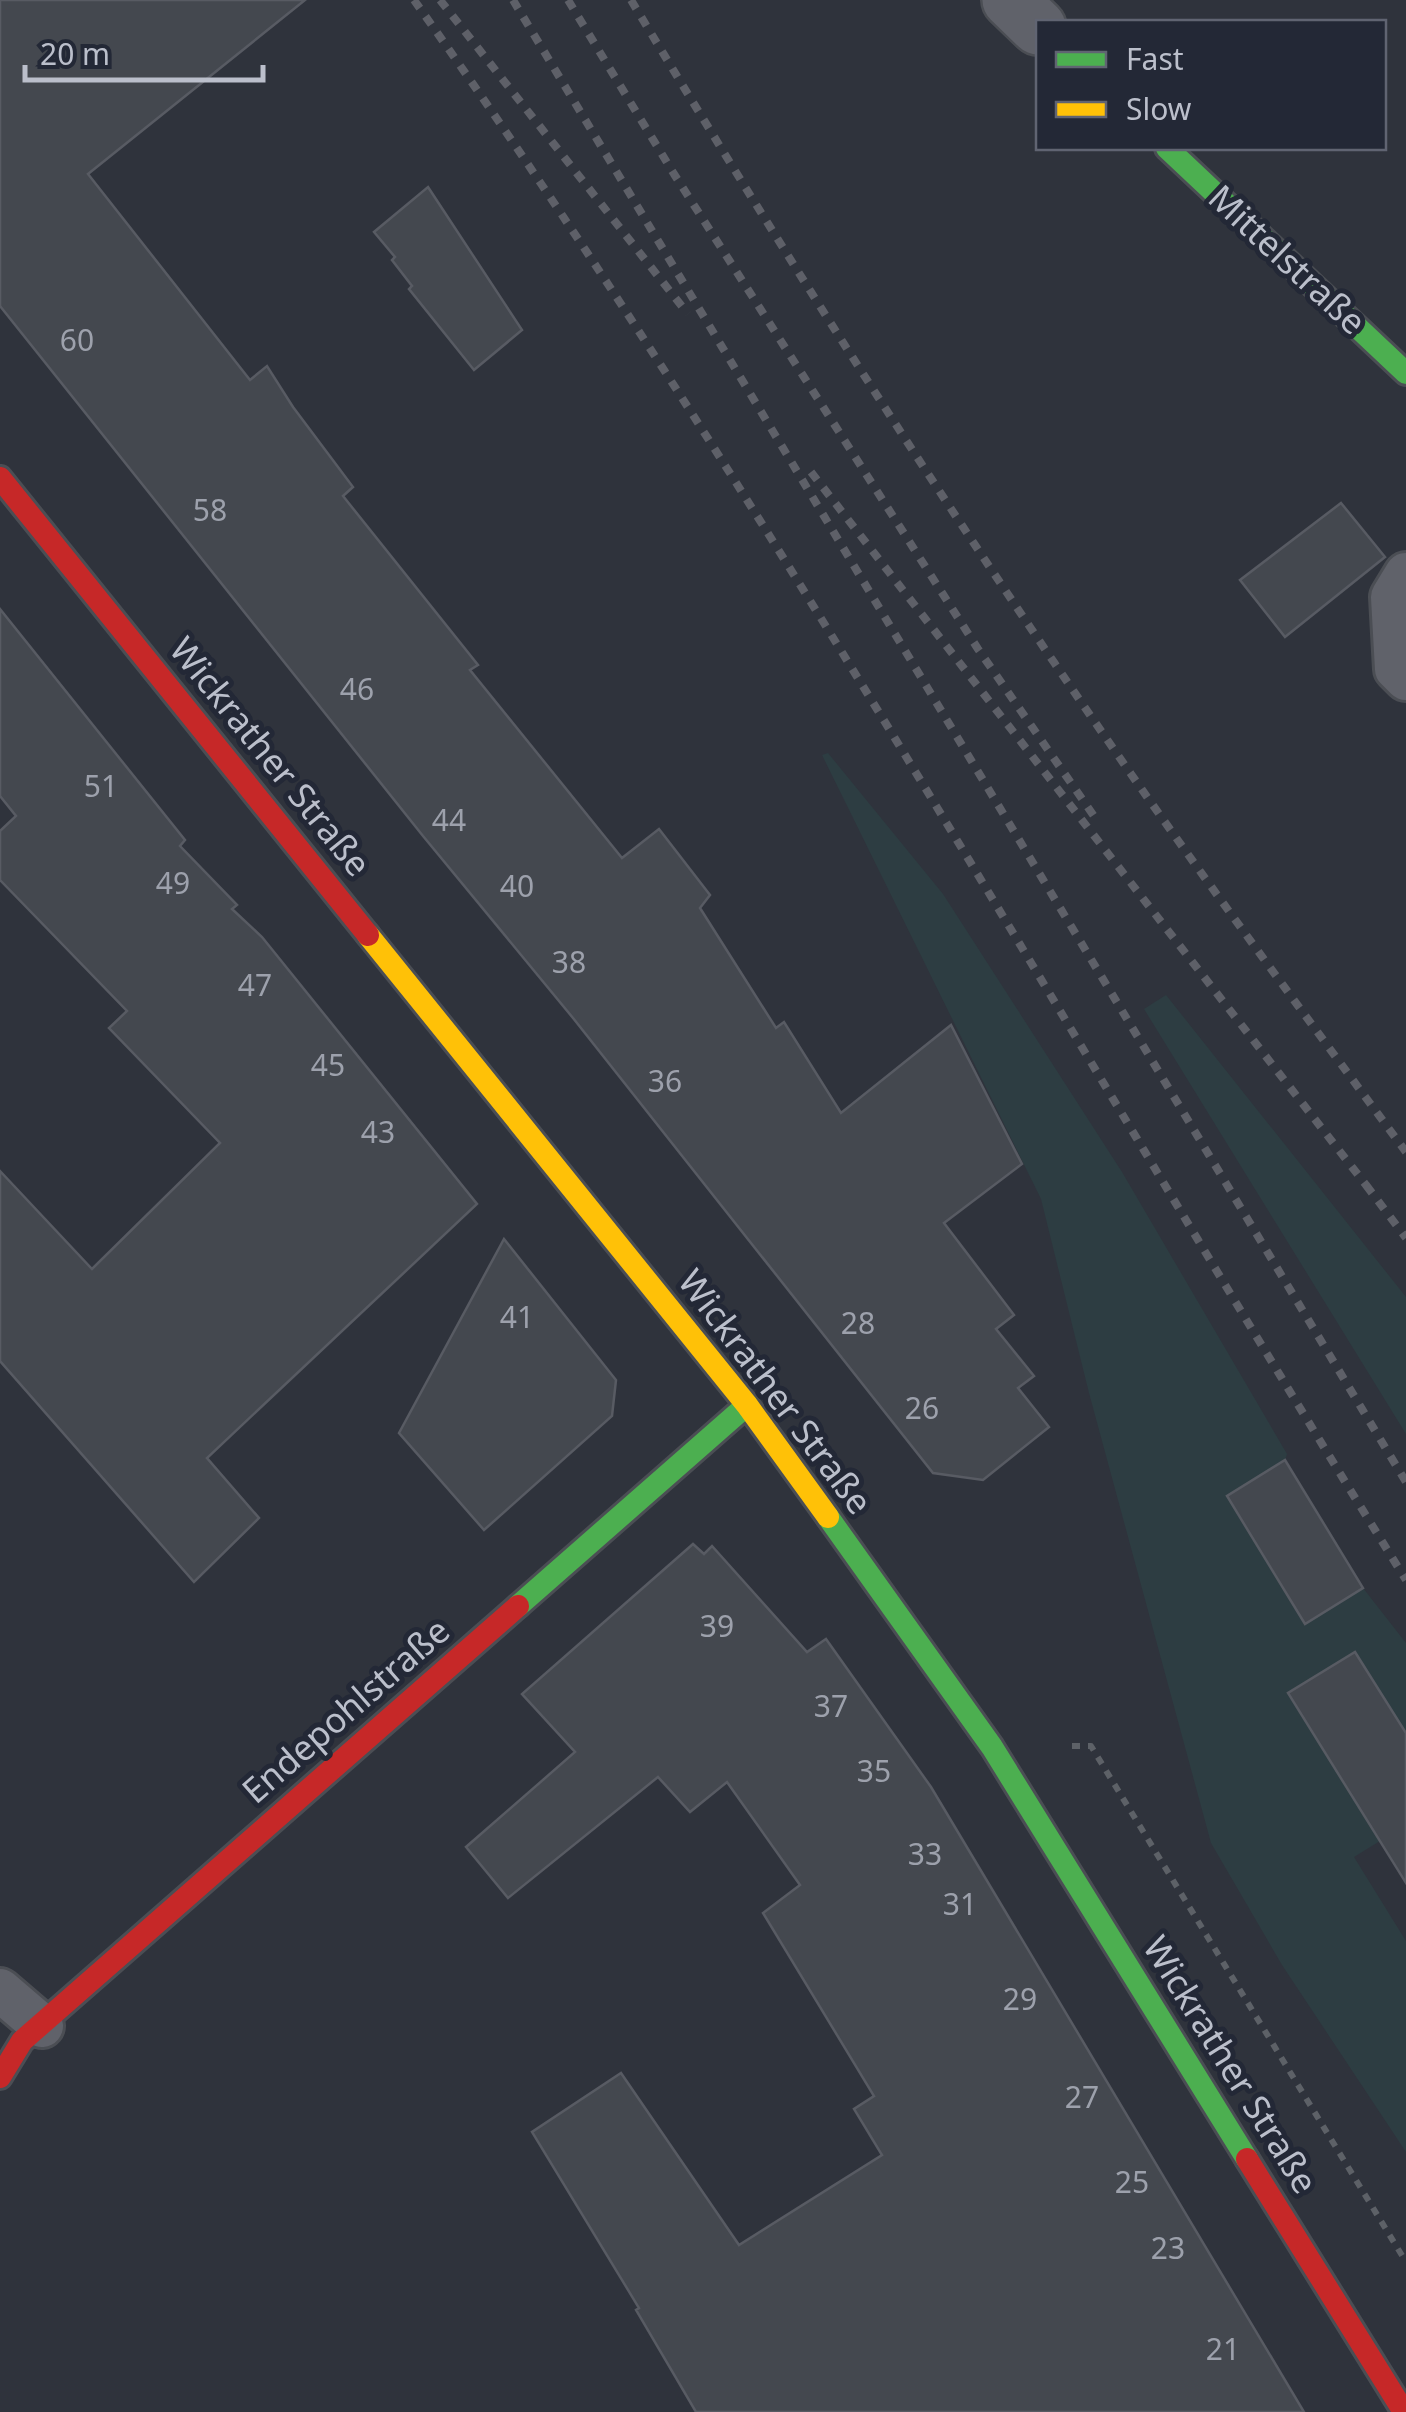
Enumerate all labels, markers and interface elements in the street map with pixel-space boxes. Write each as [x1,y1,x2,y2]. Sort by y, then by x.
scale bar [25,20,262,82]
legend [1036,20,1386,150]
text: 20 m [40,33,110,74]
text: Fast [1126,38,1184,79]
text: Slow [1126,88,1192,129]
street label: Mittelstraße [1199,174,1377,344]
house number: 60 [60,319,94,360]
house number: 58 [193,489,227,530]
street label: Wickrather Straße [160,627,382,886]
house number: 46 [340,668,374,709]
house number: 51 [84,765,118,806]
house number: 44 [432,799,466,840]
house number: 49 [156,862,190,903]
house number: 40 [500,865,534,906]
house number: 38 [552,941,586,982]
house number: 47 [238,964,272,1005]
house number: 45 [311,1044,345,1085]
house number: 36 [648,1060,682,1101]
house number: 43 [361,1111,395,1152]
street label: Wickrather Straße [669,1259,884,1523]
house number: 41 [500,1296,534,1337]
house number: 28 [841,1302,875,1343]
house number: 26 [905,1387,939,1428]
house number: 39 [700,1605,734,1646]
street label: Endepohlstraße [231,1607,459,1813]
house number: 37 [814,1685,848,1726]
house number: 35 [857,1750,891,1791]
house number: 33 [908,1833,942,1874]
house number: 31 [943,1883,977,1924]
street label: Wickrather Straße [1133,1927,1329,2202]
house number: 29 [1003,1978,1037,2019]
house number: 27 [1065,2076,1099,2117]
house number: 25 [1115,2161,1149,2202]
house number: 23 [1151,2227,1185,2268]
house number: 21 [1206,2328,1240,2369]

